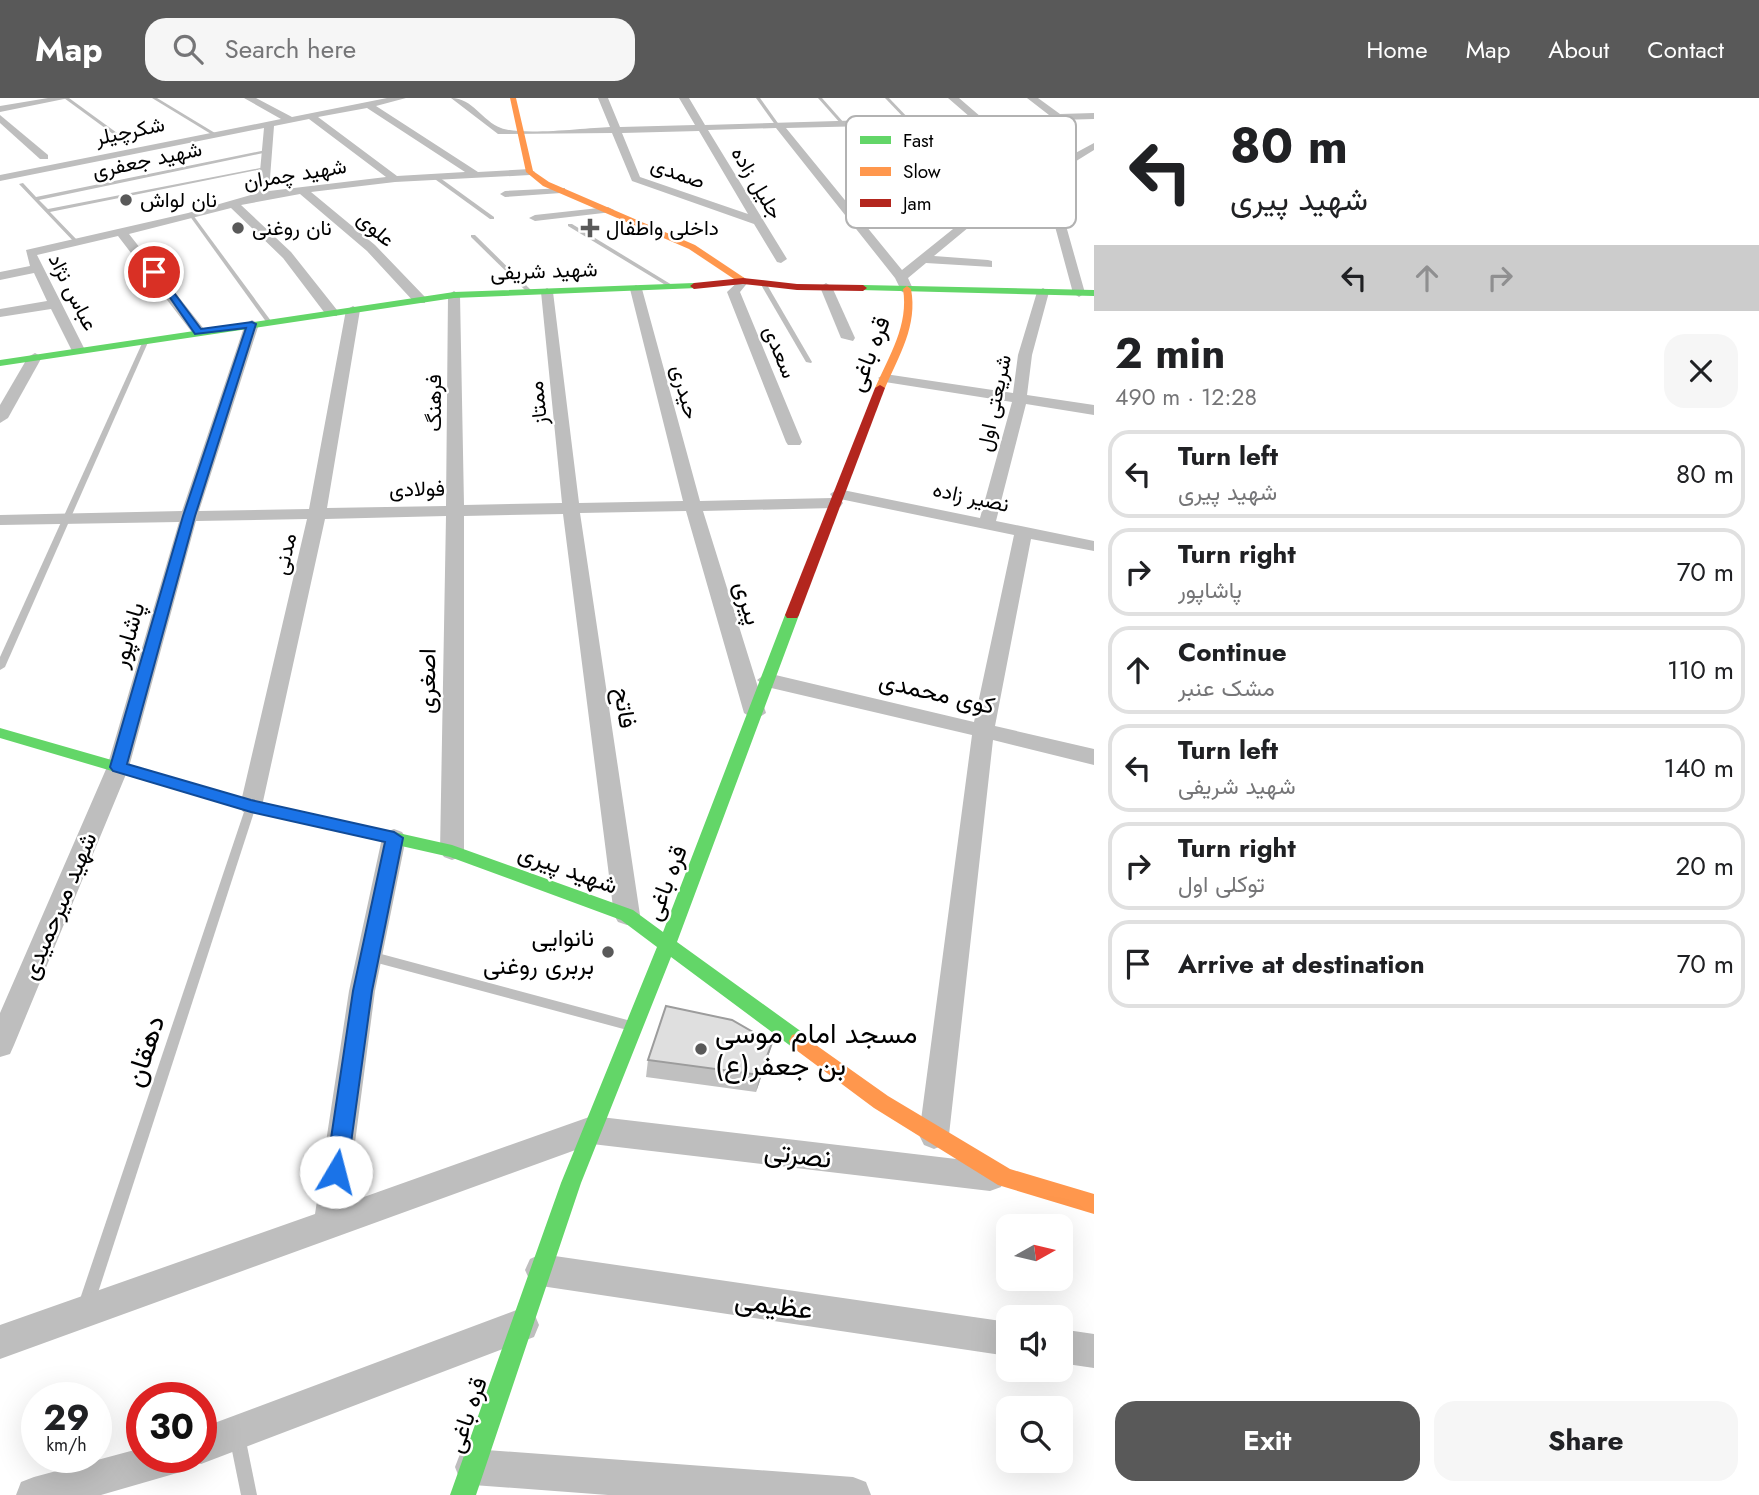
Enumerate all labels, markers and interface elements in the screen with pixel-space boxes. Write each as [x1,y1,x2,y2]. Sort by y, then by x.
search box [145,18,635,81]
text: Map [35,26,103,73]
icon: search [169,30,207,68]
text: Search here [225,30,356,68]
text: Home [1366,32,1428,67]
text: Map [1466,32,1510,67]
text: About [1548,32,1609,67]
text: Contact [1647,32,1724,67]
street label: شکرچیلر [92,109,167,153]
text: 80 m [1230,111,1348,181]
legend [846,116,1076,228]
icon: left [1115,126,1206,217]
text: Fast [903,127,934,154]
street label: شهید جعفری [89,134,205,186]
street label: جلیل زاده [724,141,790,225]
street label: صمدی [647,149,709,197]
street label: شهید چمران [241,151,349,197]
text: Slow [903,158,941,185]
text: شهید پیری [1230,176,1368,222]
place label: نان لواش [140,185,217,215]
text: Jam [900,190,932,217]
marker: نان لواش [118,192,134,208]
street label: علوی [350,204,402,254]
place label: نان روغنی [252,213,332,243]
place label: داخلی واطفال [606,213,719,243]
marker: داخلی واطفال [580,218,600,238]
marker: نان روغنی [230,220,246,236]
pin [124,242,184,302]
street label: عباس نژاد [41,248,105,336]
icon: arrive [135,253,173,291]
street label: شهید شریفى [490,254,598,288]
icon: left [1335,259,1373,297]
icon: ahead [1408,259,1446,297]
icon: right [1481,259,1519,297]
street label: قره باغی [838,311,899,397]
street label: سعدی [756,321,804,383]
text: 2 min [1115,323,1225,384]
button: close [1664,334,1738,408]
street label: شریعتی اول [969,352,1019,454]
street label: حیدری [663,362,707,422]
street label: فرهنگ [419,374,449,432]
street label: ممتاز [521,380,555,427]
text: 490 m · 12:28 [1115,380,1257,414]
text: Turn left [1178,437,1278,475]
icon: left [1119,455,1157,493]
text: 80 m [1676,455,1734,493]
street label: فولادی [389,474,445,504]
street label: نصیر زاده [930,474,1012,520]
text: شهید پیری [1178,475,1277,509]
street label: مدنی [266,530,304,578]
text: Turn right [1178,535,1296,573]
icon: right [1119,553,1157,591]
text: 70 m [1677,553,1734,591]
text: پاشاپور [1178,573,1242,607]
street label: پیری [725,577,772,629]
street label: پاشاپور [101,598,154,673]
text: Continue [1178,633,1287,671]
street label: اصغری [408,648,445,714]
icon: ahead [1119,651,1157,689]
text: 110 m [1667,651,1734,689]
street label: کوی محمدی [876,662,999,723]
text: مشک عنبر [1178,671,1275,705]
street label: فاتح [605,685,646,731]
text: Turn left [1178,731,1278,769]
icon: left [1119,749,1157,787]
text: 140 m [1663,749,1734,787]
text: شهید شریفى [1178,769,1296,803]
street label: شهید میرحمیدی [12,826,105,985]
text: Turn right [1178,829,1296,867]
street label: شهید پیری [514,834,623,903]
street label: قره باغی [635,840,696,926]
icon: right [1119,847,1157,885]
text: 20 m [1676,847,1734,885]
text: توکلی اول [1178,867,1265,901]
place label: نانوایی بربری روغنی [483,920,594,983]
marker: نانوایی بربری روغنی [600,944,616,960]
icon: arrive [1119,945,1157,983]
text: Arrive at destination [1178,945,1425,983]
text: 70 m [1677,945,1734,983]
street label: دهقان [114,1010,175,1092]
place label: مسجد امام موسی بن جعفر(ع) [715,1013,917,1086]
marker: مسجد امام موسی بن جعفر(ع) [693,1041,709,1057]
street label: نصرتی [762,1130,834,1179]
position arrow [299,1135,373,1209]
north arrow [996,1214,1073,1292]
map controls [996,1214,1073,1473]
street label: عظیمی [732,1279,816,1330]
button: sound [996,1305,1073,1382]
street label: قره باغی [437,1372,496,1458]
speed limit sign: 30 [126,1382,217,1473]
text: 29 [43,1393,90,1443]
button: search [996,1396,1073,1473]
button: Exit [1115,1401,1420,1481]
button: Share [1434,1401,1738,1481]
text: km/h [46,1432,87,1458]

